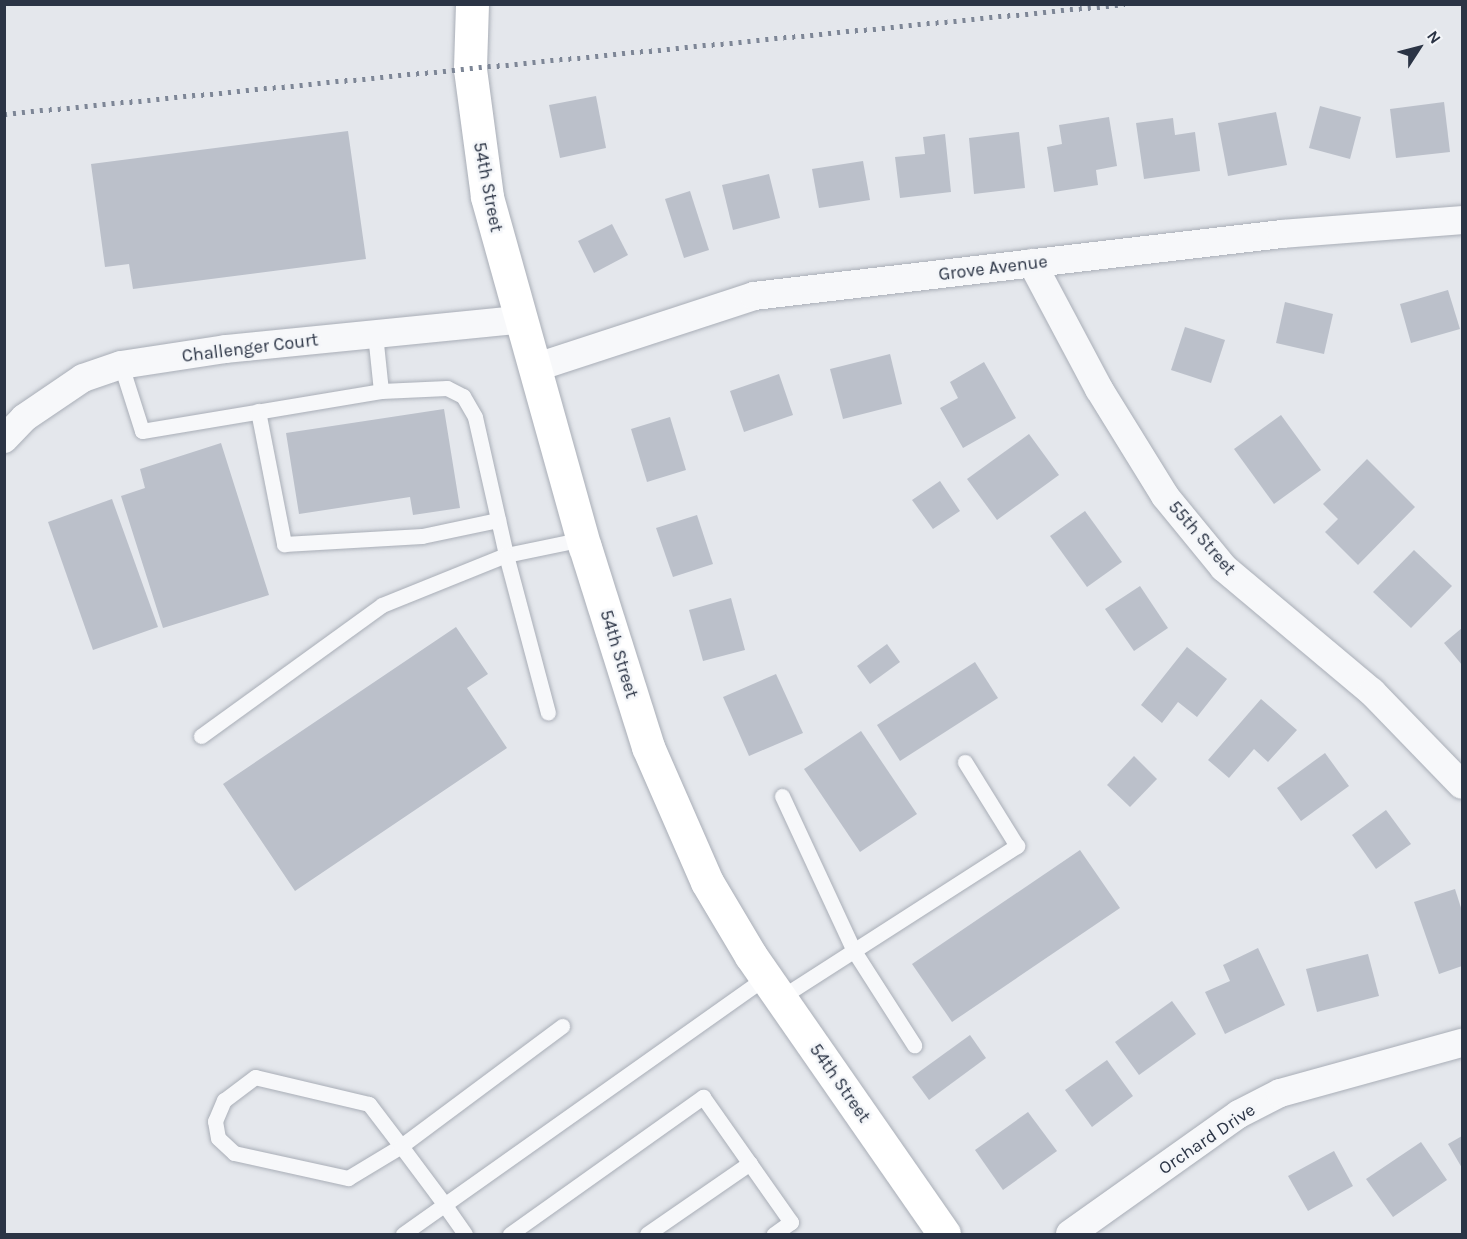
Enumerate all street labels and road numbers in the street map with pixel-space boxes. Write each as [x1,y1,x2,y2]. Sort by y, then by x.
street label: 54th Street [469,140,507,234]
street label: Grove Avenue [937,251,1049,285]
street label: Challenger Court [181,329,319,367]
street label: 55th Street [1164,496,1240,580]
street label: 54th Street [595,607,643,701]
street label: 54th Street [805,1039,875,1127]
street label: Orchard Drive [1155,1099,1259,1179]

